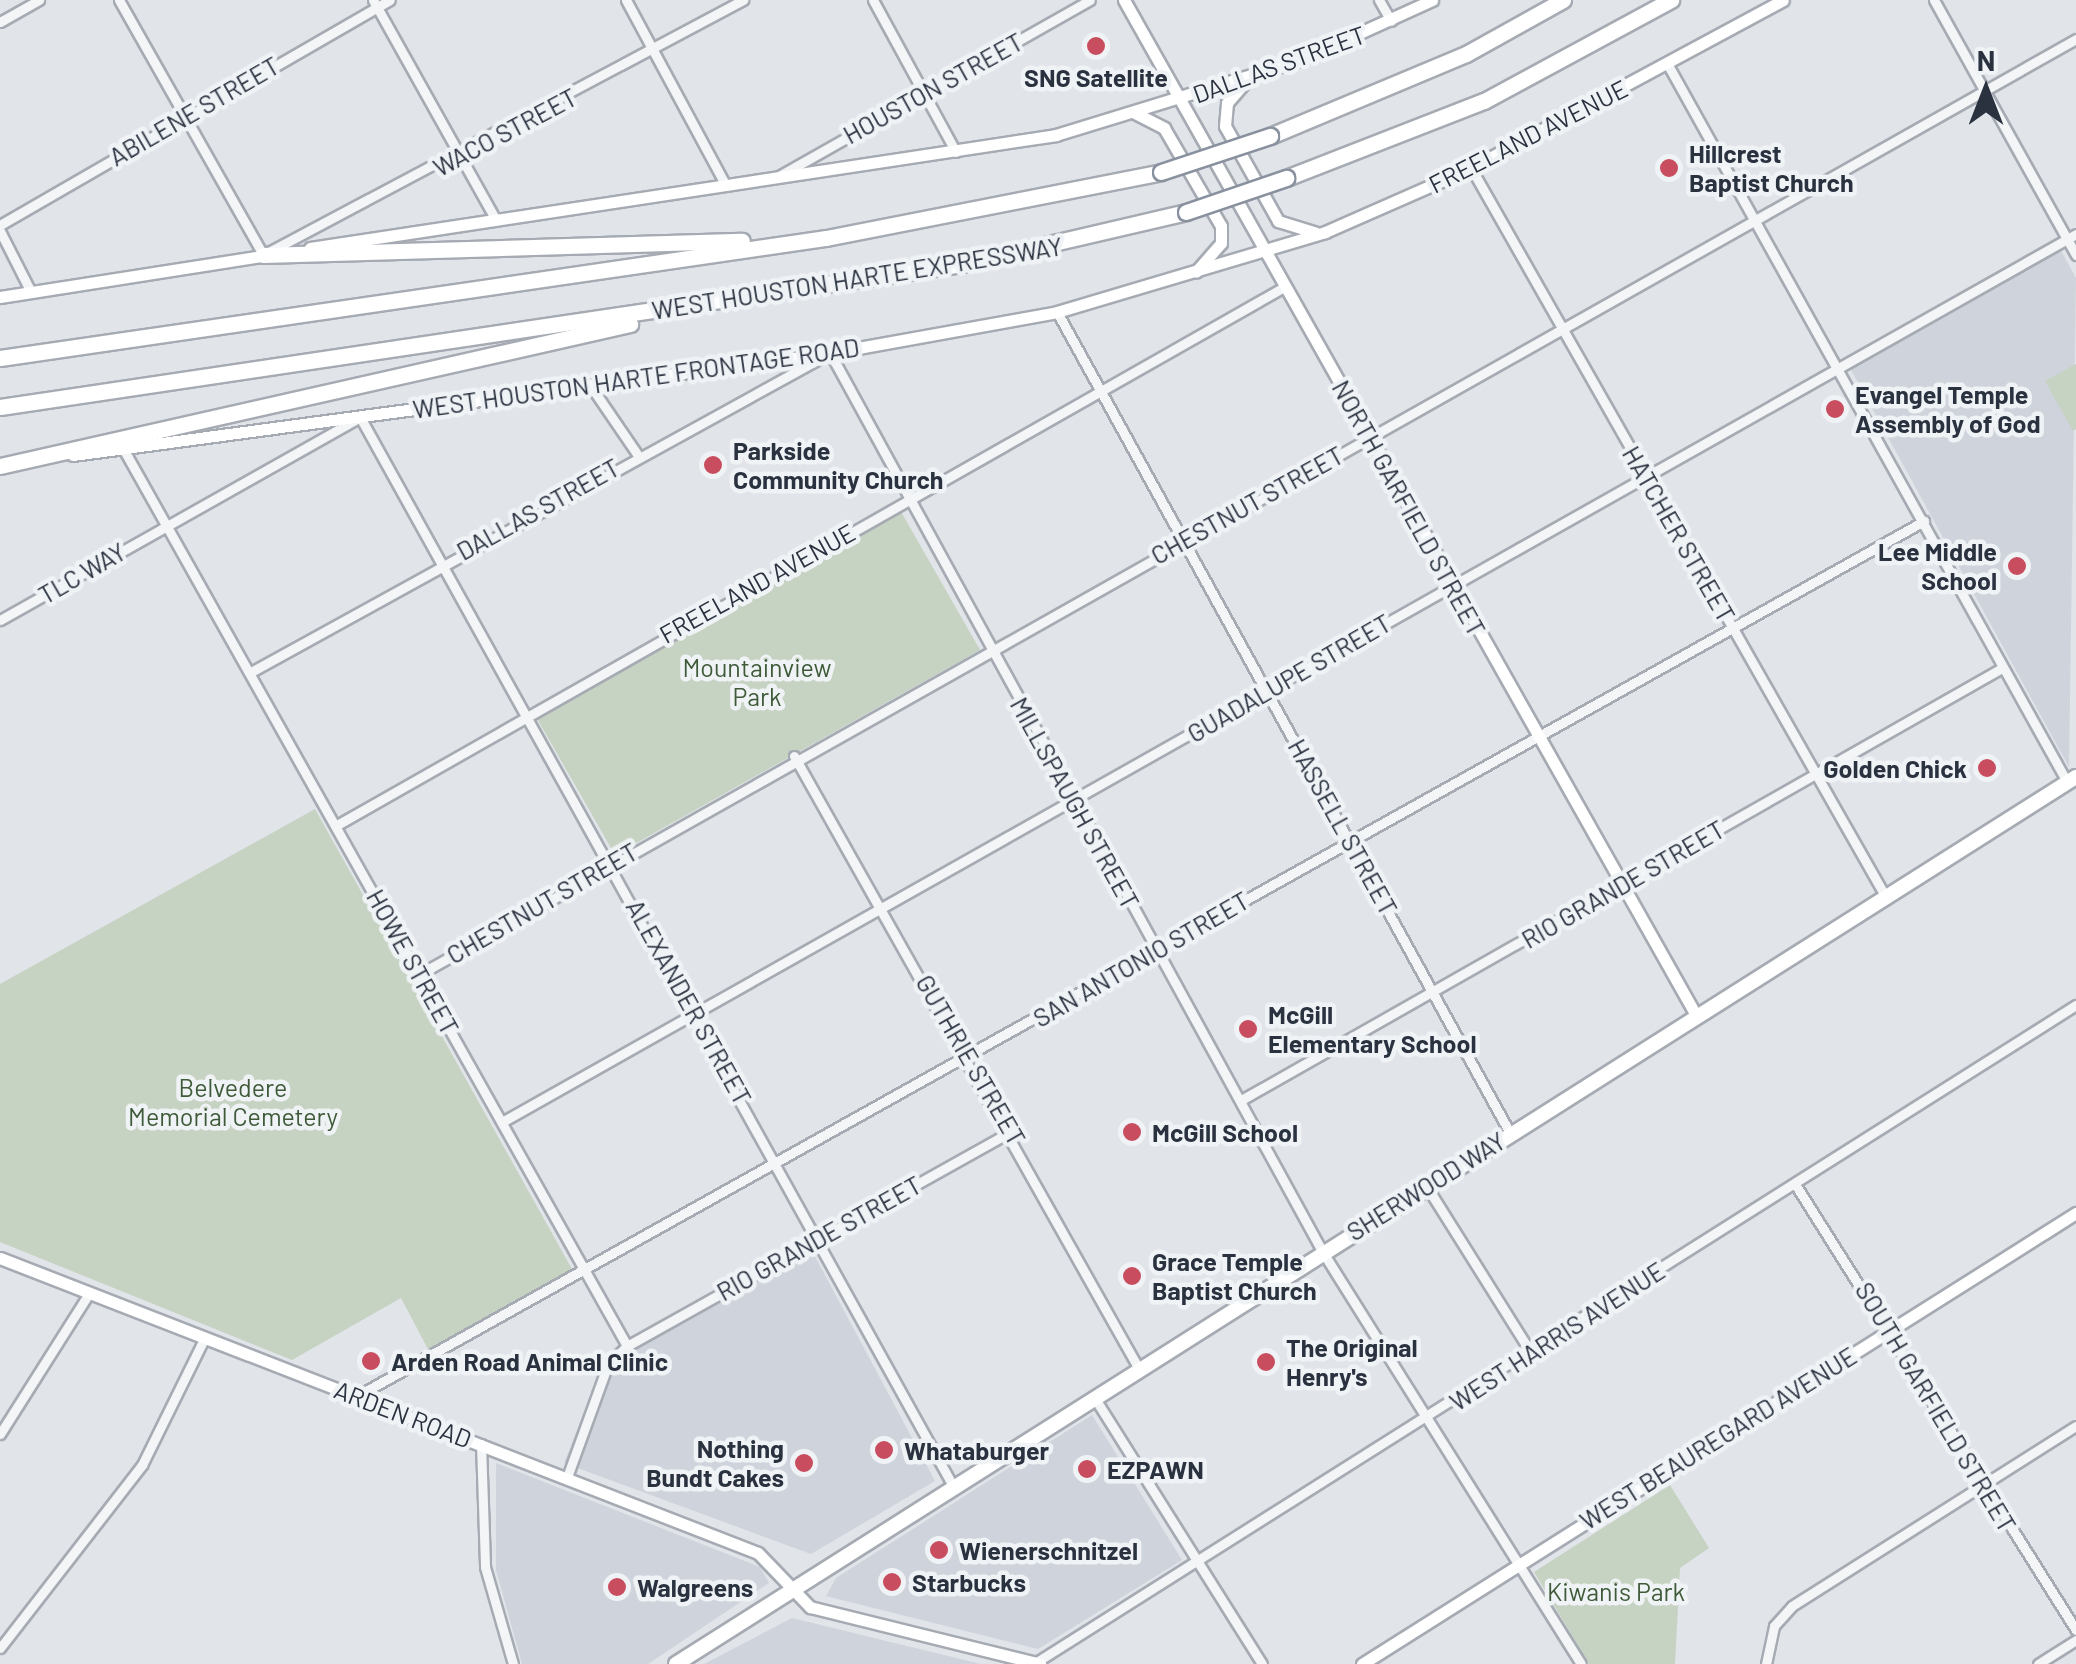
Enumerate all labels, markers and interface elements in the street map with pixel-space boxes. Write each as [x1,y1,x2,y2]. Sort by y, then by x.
street label: DALLAS STREET [1189,19,1369,109]
street label: HOUSTON STREET [838,26,1028,150]
marker: SNG Satellite [1085,35,1107,57]
north arrow [1936,40,2036,140]
text: N [1977,43,1995,77]
street label: ABILENE STREET [104,50,284,172]
place label: SNG Satellite [1024,62,1168,92]
street label: FREELAND AVENUE [1424,73,1632,199]
street label: WACO STREET [428,82,582,182]
place label: Hillcrest Baptist Church [1689,139,1854,198]
marker: Hillcrest Baptist Church [1658,157,1680,179]
street label: WEST HOUSTON HARTE EXPRESSWAY [650,231,1064,325]
street label: WEST HOUSTON HARTE FRONTAGE ROAD [411,332,861,424]
street label: NORTH GARFIELD STREET [1326,375,1492,641]
place label: Evangel Temple Assembly of God [1855,380,2041,439]
marker: Evangel Temple Assembly of God [1824,398,1846,420]
place label: Parkside Community Church [733,436,943,495]
street label: CHESTNUT STREET [1146,440,1348,570]
street label: HATCHER STREET [1616,441,1742,627]
street label: DALLAS STREET [451,452,625,566]
marker: Parkside Community Church [702,454,724,476]
street label: FREELAND AVENUE [654,517,860,649]
street label: TLC WAY [33,536,131,610]
place label: Lee Middle School [1878,537,1997,596]
marker: Lee Middle School [2006,555,2028,577]
street label: GUADALUPE STREET [1182,608,1396,748]
park label: Mountainview Park [682,653,832,712]
street label: MILLSPAUGH STREET [1004,692,1146,914]
street label: HASSELL STREET [1282,734,1404,920]
place label: Golden Chick [1823,753,1967,783]
marker: Golden Chick [1976,757,1998,779]
street label: RIO GRANDE STREET [1516,814,1730,954]
street label: CHESTNUT STREET [441,836,643,970]
street label: HOWE STREET [361,884,465,1040]
street label: SAN ANTONIO STREET [1028,885,1254,1033]
street label: ALEXANDER STREET [620,894,758,1110]
street label: GUTHRIE STREET [910,969,1032,1151]
place label: McGill Elementary School [1268,1000,1476,1059]
marker: McGill Elementary School [1237,1018,1259,1040]
park label: Belvedere Memorial Cemetery [128,1073,338,1132]
place label: McGill School [1152,1117,1298,1147]
marker: McGill School [1121,1121,1143,1143]
street label: SHERWOOD WAY [1341,1125,1511,1247]
street label: RIO GRANDE STREET [711,1169,927,1307]
place label: Grace Temple Baptist Church [1152,1247,1317,1306]
street label: WEST HARRIS AVENUE [1444,1255,1670,1417]
marker: Grace Temple Baptist Church [1121,1265,1143,1287]
street label: SOUTH GARFIELD STREET [1849,1277,2023,1537]
place label: The Original Henry's [1286,1333,1418,1392]
street label: WEST BEAUREGARD AVENUE [1574,1340,1862,1536]
place label: Arden Road Animal Clinic [391,1346,668,1376]
marker: Arden Road Animal Clinic [360,1350,382,1372]
marker: The Original Henry's [1255,1351,1277,1373]
street label: ARDEN ROAD [330,1374,476,1454]
place label: Nothing Bundt Cakes [646,1434,784,1493]
place label: Whataburger [904,1435,1049,1465]
marker: Whataburger [873,1439,895,1461]
marker: Nothing Bundt Cakes [793,1452,815,1474]
place label: EZPAWN [1107,1454,1204,1484]
marker: EZPAWN [1076,1458,1098,1480]
place label: Wienerschnitzel [959,1535,1138,1565]
marker: Wienerschnitzel [928,1539,950,1561]
place label: Starbucks [912,1567,1026,1597]
marker: Starbucks [881,1571,903,1593]
place label: Walgreens [637,1572,753,1602]
marker: Walgreens [606,1576,628,1598]
park label: Kiwanis Park [1547,1576,1685,1606]

